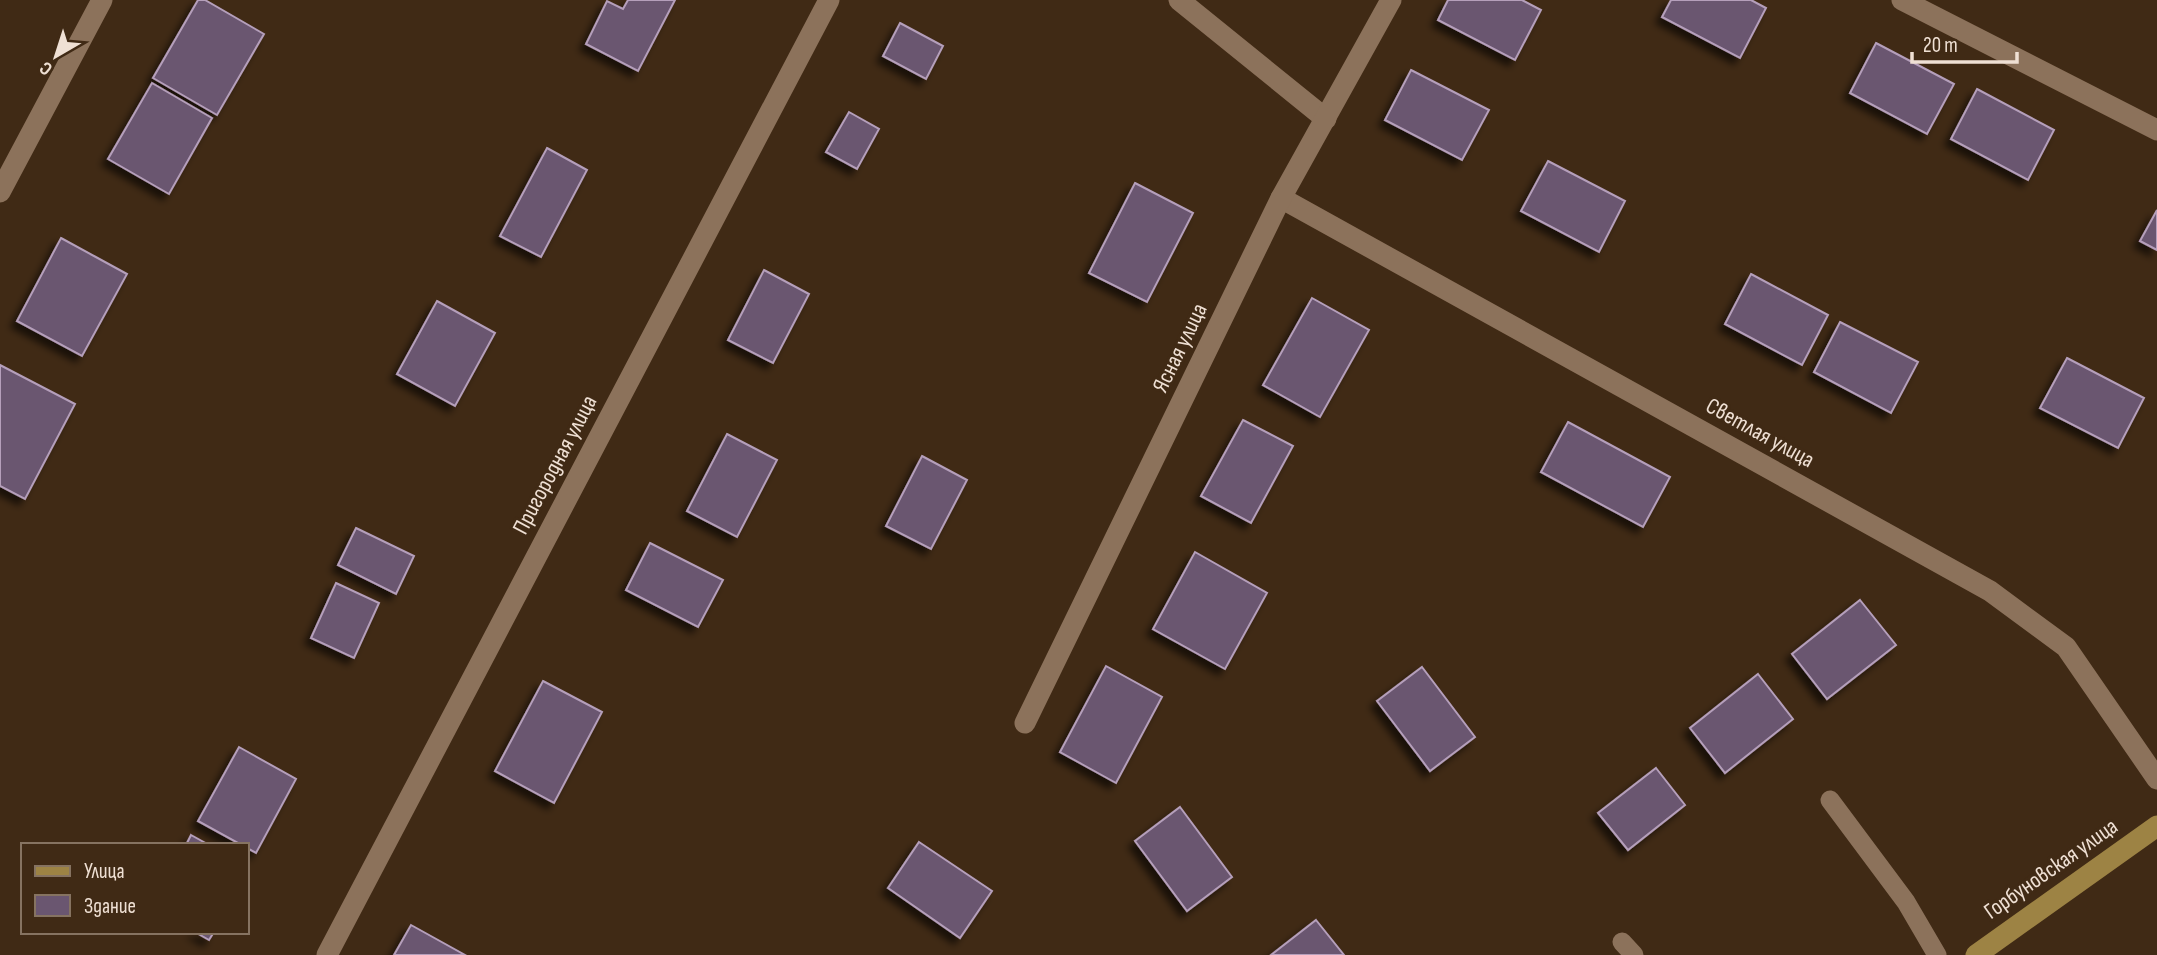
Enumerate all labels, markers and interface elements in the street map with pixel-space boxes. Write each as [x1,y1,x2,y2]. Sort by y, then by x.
north arrow [21,21,91,91]
scale bar [1912,21,2017,65]
text: 20 m [1923,33,1958,58]
text: С [35,56,57,80]
street label: Ясная улица [1146,299,1214,397]
street label: Пригородная улица [507,391,603,539]
street label: Светлая улица [1701,392,1819,474]
street label: Горбуновская улица [1979,812,2123,926]
legend [21,843,248,934]
text: Улица [84,859,125,884]
text: Здание [84,894,136,919]

